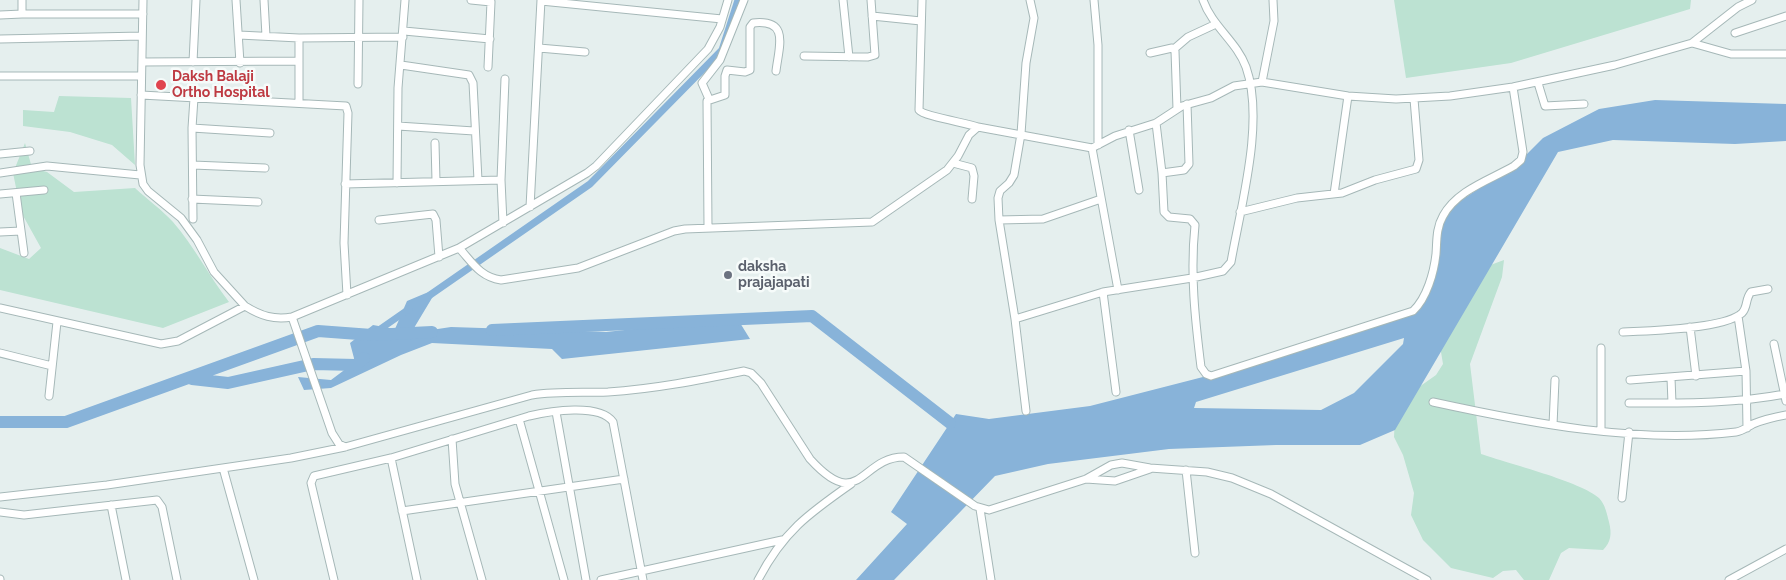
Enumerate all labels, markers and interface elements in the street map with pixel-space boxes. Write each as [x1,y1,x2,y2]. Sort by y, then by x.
place label: Daksh Balaji Ortho Hospital [172,69,270,102]
marker: Daksh Balaji Ortho Hospital [154,78,168,92]
place label: daksha prajajapati [738,259,809,292]
marker: daksha prajajapati [722,269,734,281]

